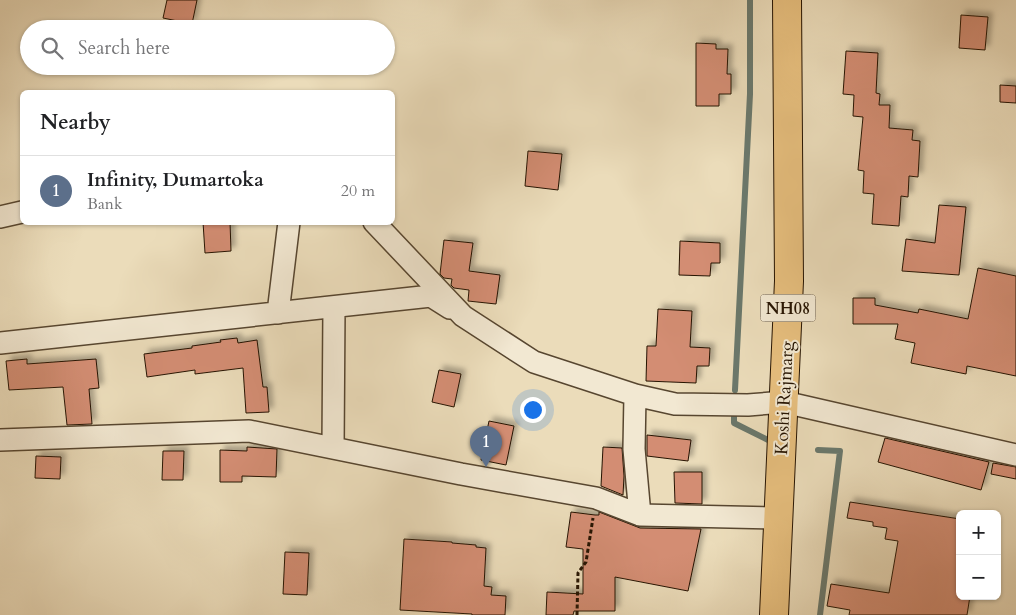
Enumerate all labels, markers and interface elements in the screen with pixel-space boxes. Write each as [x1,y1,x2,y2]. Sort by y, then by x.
search box [20,20,395,75]
icon: search [38,34,66,62]
text: Search here [78,35,170,61]
text: Nearby [40,108,111,137]
text: Infinity, Dumartoka [87,167,264,193]
text: 1 [52,180,60,202]
text: 20 m [341,180,375,202]
text: Bank [87,193,122,215]
road number: NH08 [760,294,816,322]
street label: Koshi Rajmarg [769,340,800,456]
your location [520,397,546,423]
pin: 1 [470,426,502,467]
map controls [956,510,1001,600]
button: + [956,510,1001,555]
button: − [956,555,1001,600]

